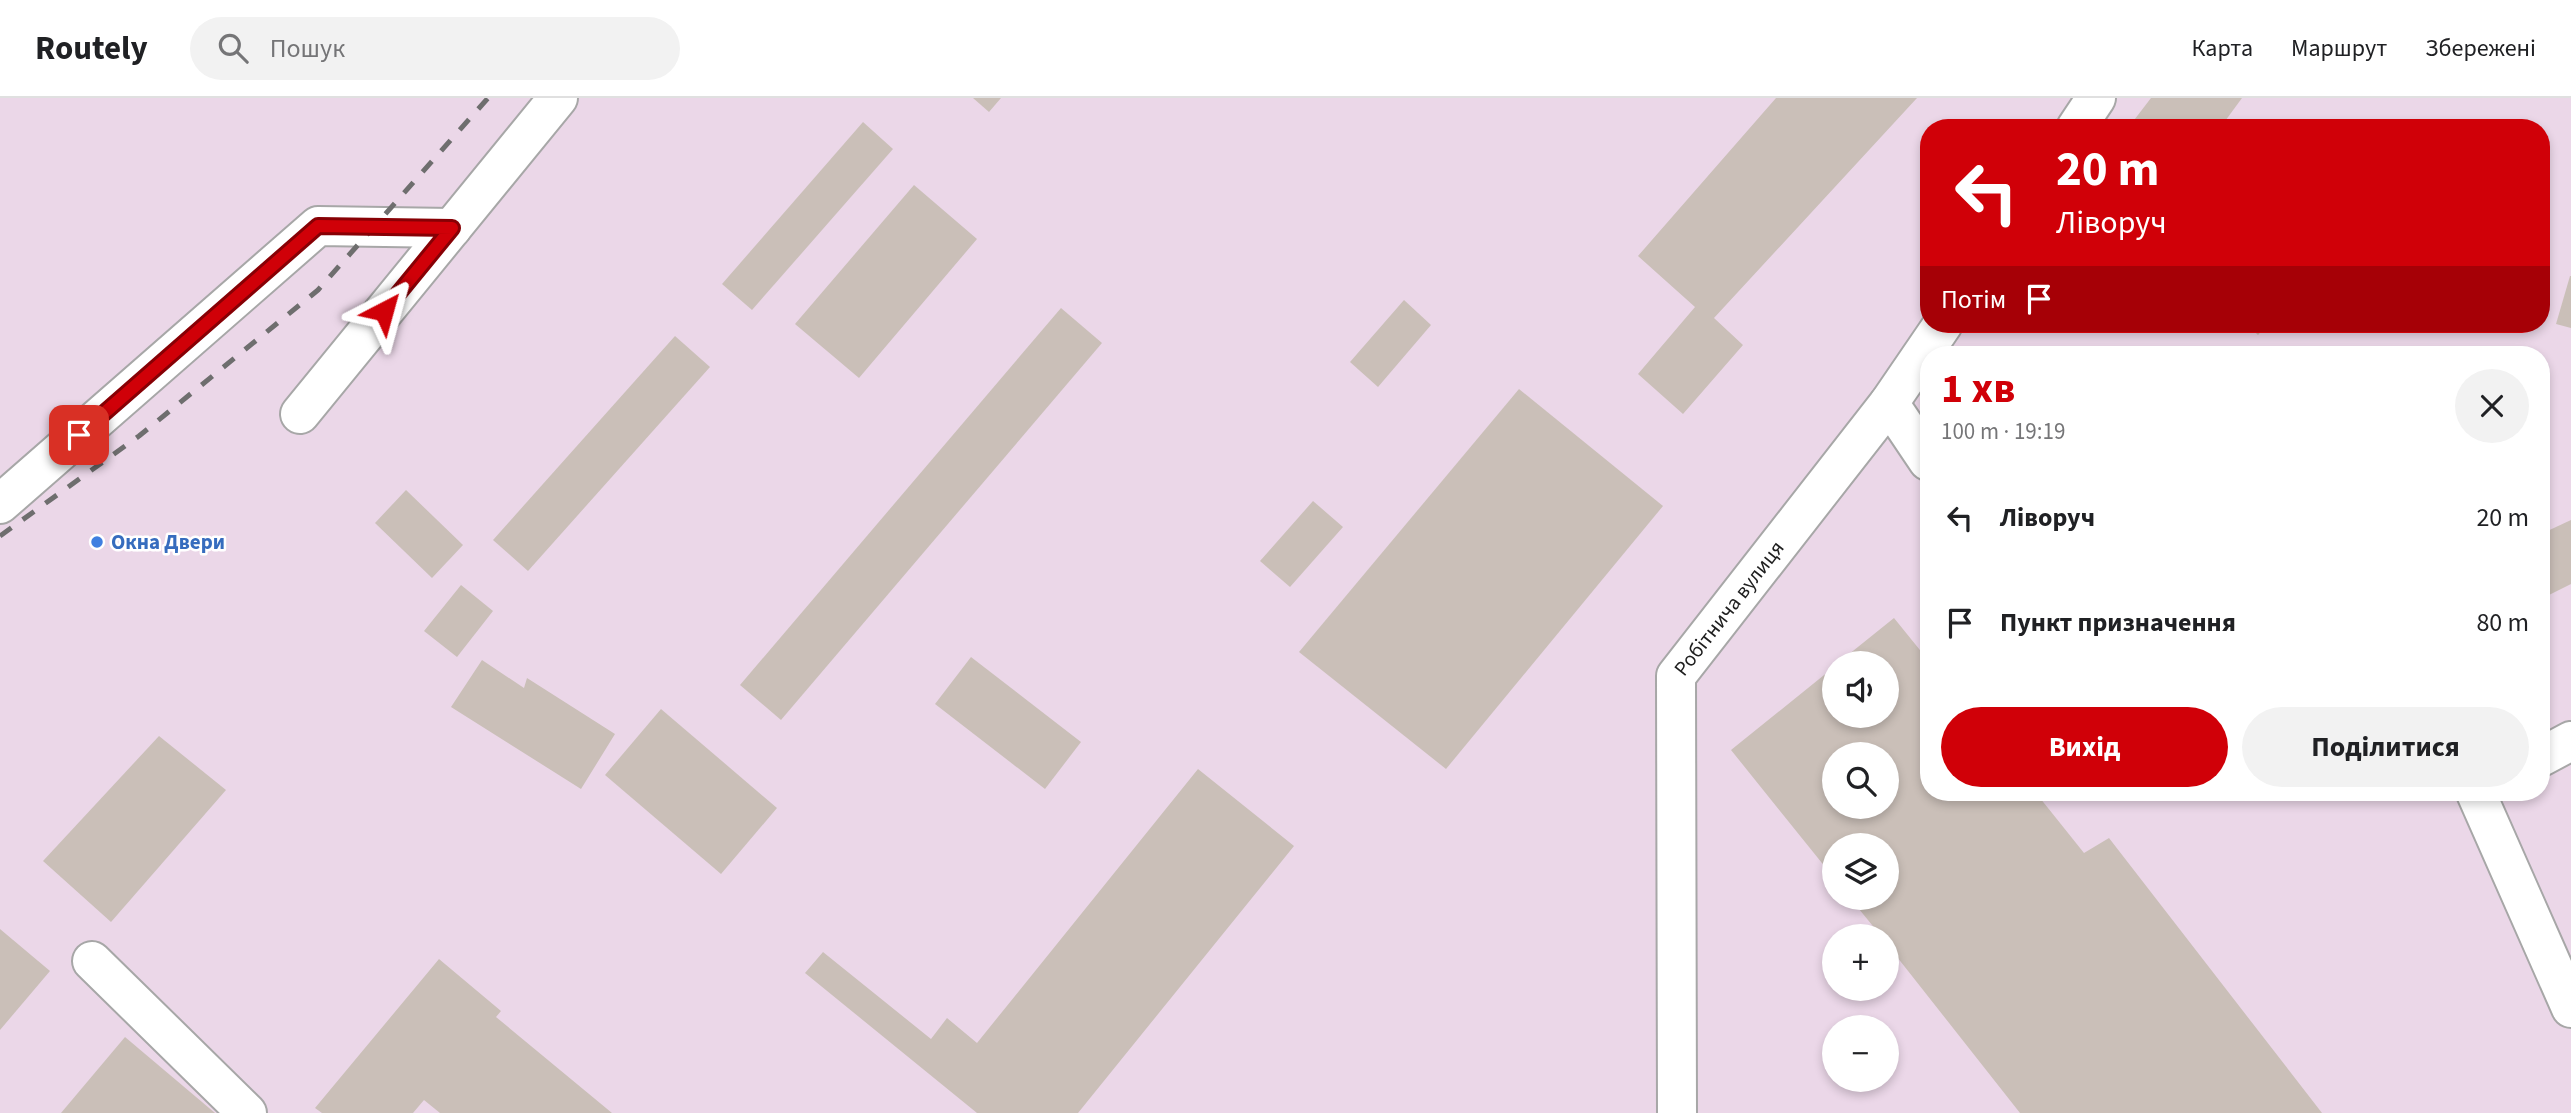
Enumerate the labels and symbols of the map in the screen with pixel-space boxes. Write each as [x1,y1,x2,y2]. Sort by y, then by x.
position arrow [347,274,421,348]
pin [49,405,109,465]
place label: Окна Двери [111,527,225,557]
marker: Окна Двери [89,534,105,550]
street label: Робітнича вулиця [1667,534,1791,682]

